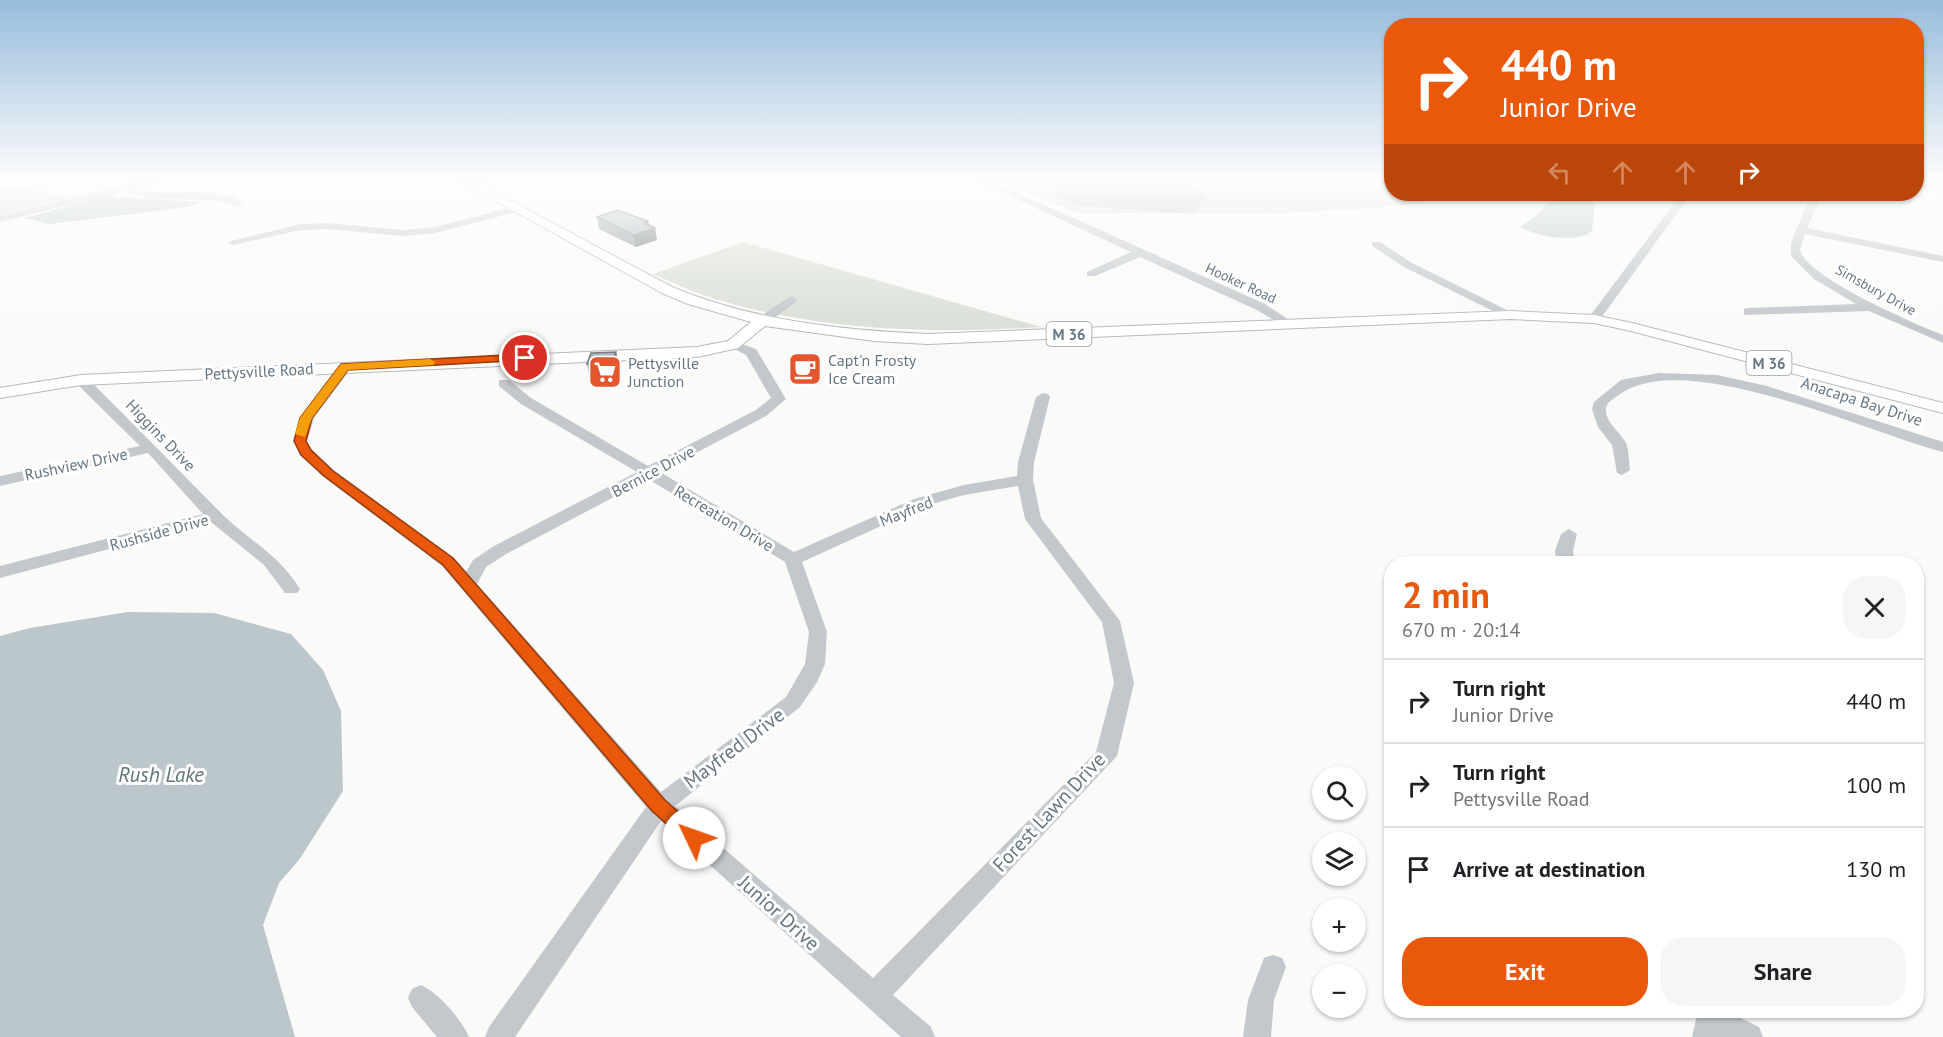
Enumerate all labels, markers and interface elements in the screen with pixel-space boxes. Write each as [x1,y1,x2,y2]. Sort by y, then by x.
text: 440 m [1501,37,1617,92]
icon: right [1402,42,1480,120]
text: Junior Drive [1501,90,1637,124]
icon: left [1543,156,1576,189]
icon: ahead [1606,156,1639,189]
icon: ahead [1669,156,1702,189]
icon: right [1732,156,1765,189]
street label: Hooker Road [1203,259,1279,307]
street label: Simsbury Drive [1833,260,1919,320]
road number: M 36 [1046,322,1092,346]
pin [499,332,550,383]
icon: arrive [508,341,541,374]
place label: Capt'n Frosty Ice Cream [828,350,917,388]
cafe icon: Capt'n Frosty Ice Cream [787,351,823,387]
road number: M 36 [1746,351,1792,375]
place label: Pettysville Junction [627,353,699,391]
supermarket icon: Pettysville Junction [587,354,623,390]
street label: Pettysville Road [204,358,314,384]
street label: Anacapa Bay Drive [1799,372,1925,430]
street label: Higgins Drive [122,395,200,475]
street label: Bernice Drive [608,441,698,501]
street label: Rushview Drive [23,443,129,485]
street label: Recreation Drive [671,480,777,556]
street label: Mayfred [877,491,935,531]
street label: Rushside Drive [107,509,211,555]
text: 2 min [1402,571,1490,618]
button: close [1843,576,1906,639]
text: 670 m · 20:14 [1402,617,1520,643]
text: Turn right [1453,674,1545,702]
icon: right [1402,685,1435,718]
text: 440 m [1846,687,1906,715]
street label: Mayfred Drive [679,702,789,794]
text: Junior Drive [1453,702,1554,728]
street label: Forest Lawn Drive [987,747,1111,877]
text: Turn right [1453,758,1545,786]
water label: Rush Lake [118,761,204,788]
map controls [1312,766,1366,1018]
button: search [1312,766,1366,820]
icon: right [1402,769,1435,802]
text: 100 m [1846,771,1906,799]
text: Pettysville Road [1453,786,1589,812]
position arrow [662,806,726,870]
button: layers [1312,832,1366,886]
icon: arrive [1402,853,1435,886]
text: Arrive at destination [1453,855,1645,883]
text: 130 m [1846,855,1906,883]
street label: Junior Drive [732,869,825,956]
button: + [1312,898,1366,952]
button: Exit [1402,937,1648,1006]
button: Share [1660,937,1906,1006]
button: − [1312,964,1366,1018]

